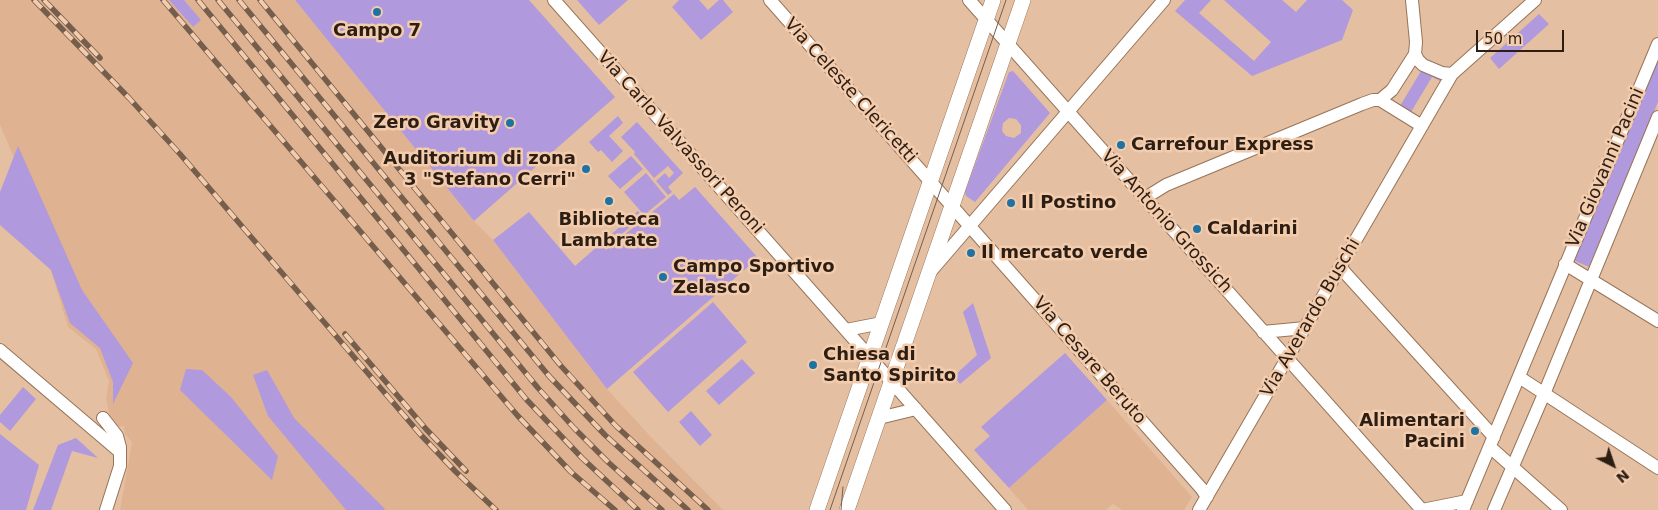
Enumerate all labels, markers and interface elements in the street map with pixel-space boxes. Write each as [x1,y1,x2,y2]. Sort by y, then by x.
marker: Campo 7 [371,6,383,18]
street label: Via Celeste Clericetti [779,14,921,168]
place label: Campo 7 [333,20,421,42]
scale bar [1478,20,1566,52]
text: 50 m [1484,30,1522,48]
street label: Via Carlo Valvassori Peroni [592,47,768,239]
street label: Via Giovanni Pacini [1563,85,1649,251]
place label: Zero Gravity [373,112,500,134]
marker: Zero Gravity [504,117,516,129]
place label: Carrefour Express [1131,134,1314,156]
marker: Carrefour Express [1115,139,1127,151]
street label: Via Antonio Grossich [1096,146,1236,298]
place label: Auditorium di zona 3 "Stefano Cerri" [383,148,576,190]
marker: Auditorium di zona 3 "Stefano Cerri" [580,163,592,175]
place label: Il Postino [1021,192,1116,214]
marker: Biblioteca Lambrate [603,195,615,207]
marker: Il Postino [1005,197,1017,209]
place label: Biblioteca Lambrate [558,209,660,252]
place label: Caldarini [1207,218,1298,240]
marker: Caldarini [1191,223,1203,235]
street label: Via Averardo Buschi [1257,235,1365,401]
place label: Il mercato verde [981,242,1148,264]
marker: Il mercato verde [965,247,977,259]
place label: Campo Sportivo Zelasco [673,256,835,298]
marker: Campo Sportivo Zelasco [657,271,669,283]
street label: Via Cesare Beruto [1028,293,1150,429]
place label: Chiesa di Santo Spirito [823,344,956,386]
marker: Chiesa di Santo Spirito [807,359,819,371]
place label: Alimentari Pacini [1359,410,1465,452]
marker: Alimentari Pacini [1469,425,1481,437]
north arrow [1588,440,1638,490]
text: N [1613,466,1633,486]

